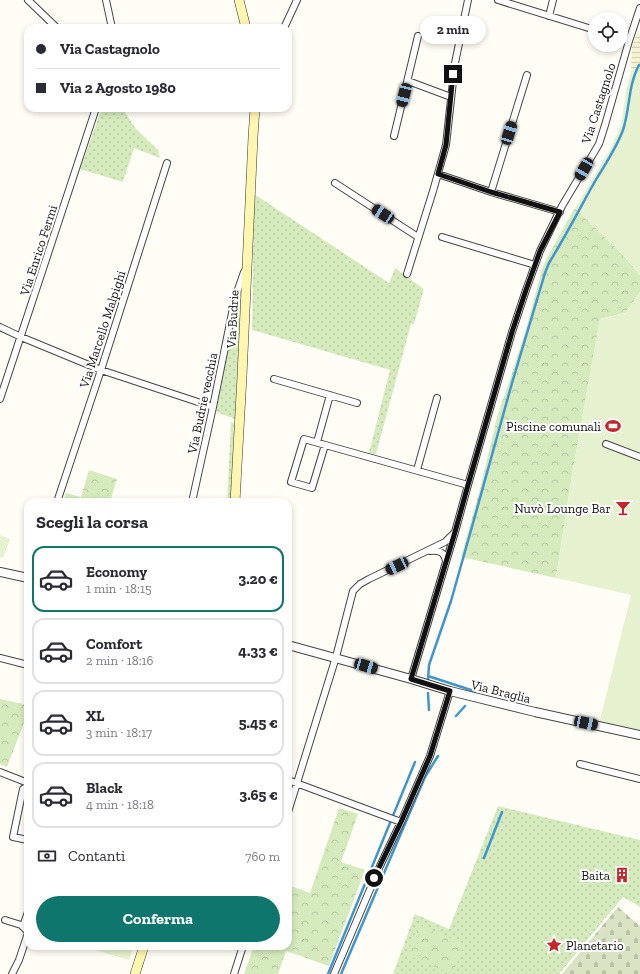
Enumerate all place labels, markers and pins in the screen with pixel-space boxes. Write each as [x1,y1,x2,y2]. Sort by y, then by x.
sports icon: Piscine comunali [604,417,622,435]
place label: Piscine comunali [506,419,601,434]
bar icon: Nuvò Lounge Bar [614,499,632,517]
place label: Nuvò Lounge Bar [514,501,611,516]
building icon: Baita [613,866,631,884]
place label: Baita [581,868,611,883]
place icon: Planetario [545,936,563,954]
place label: Planetario [566,938,624,953]

